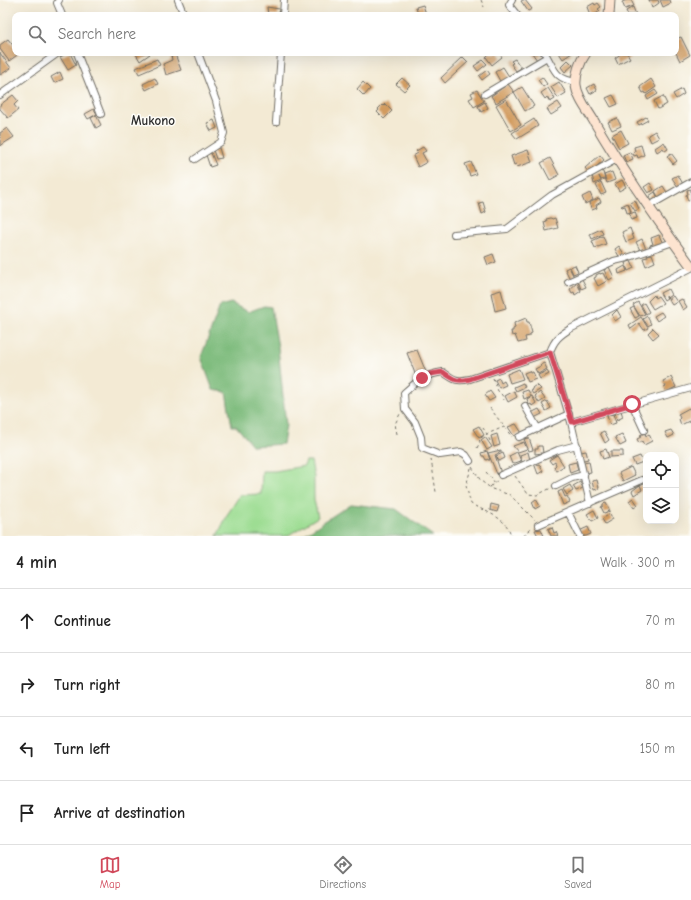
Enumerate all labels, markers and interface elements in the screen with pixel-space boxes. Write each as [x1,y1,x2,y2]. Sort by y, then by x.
search box [12,12,679,56]
icon: search [26,23,48,45]
text: Search here [58,25,136,43]
district label: Mukono [131,113,175,128]
route end [413,369,431,387]
route start [623,395,641,413]
map controls [643,452,679,524]
button: locate [643,452,679,488]
button: layers [643,488,679,524]
text: 4 min [16,553,57,572]
text: Walk · 300 m [600,555,675,570]
icon: ahead [16,610,38,632]
text: Continue [54,612,111,630]
text: 70 m [646,613,675,628]
icon: right [16,674,38,696]
text: Turn right [54,676,120,694]
text: 80 m [645,677,675,692]
icon: left [16,738,38,760]
text: Turn left [54,740,110,758]
text: 150 m [640,741,675,756]
icon: arrive [16,802,38,824]
text: Arrive at destination [54,804,185,822]
tab: Map [99,854,121,891]
tab: Directions [319,854,366,891]
tab: Saved [564,854,592,891]

